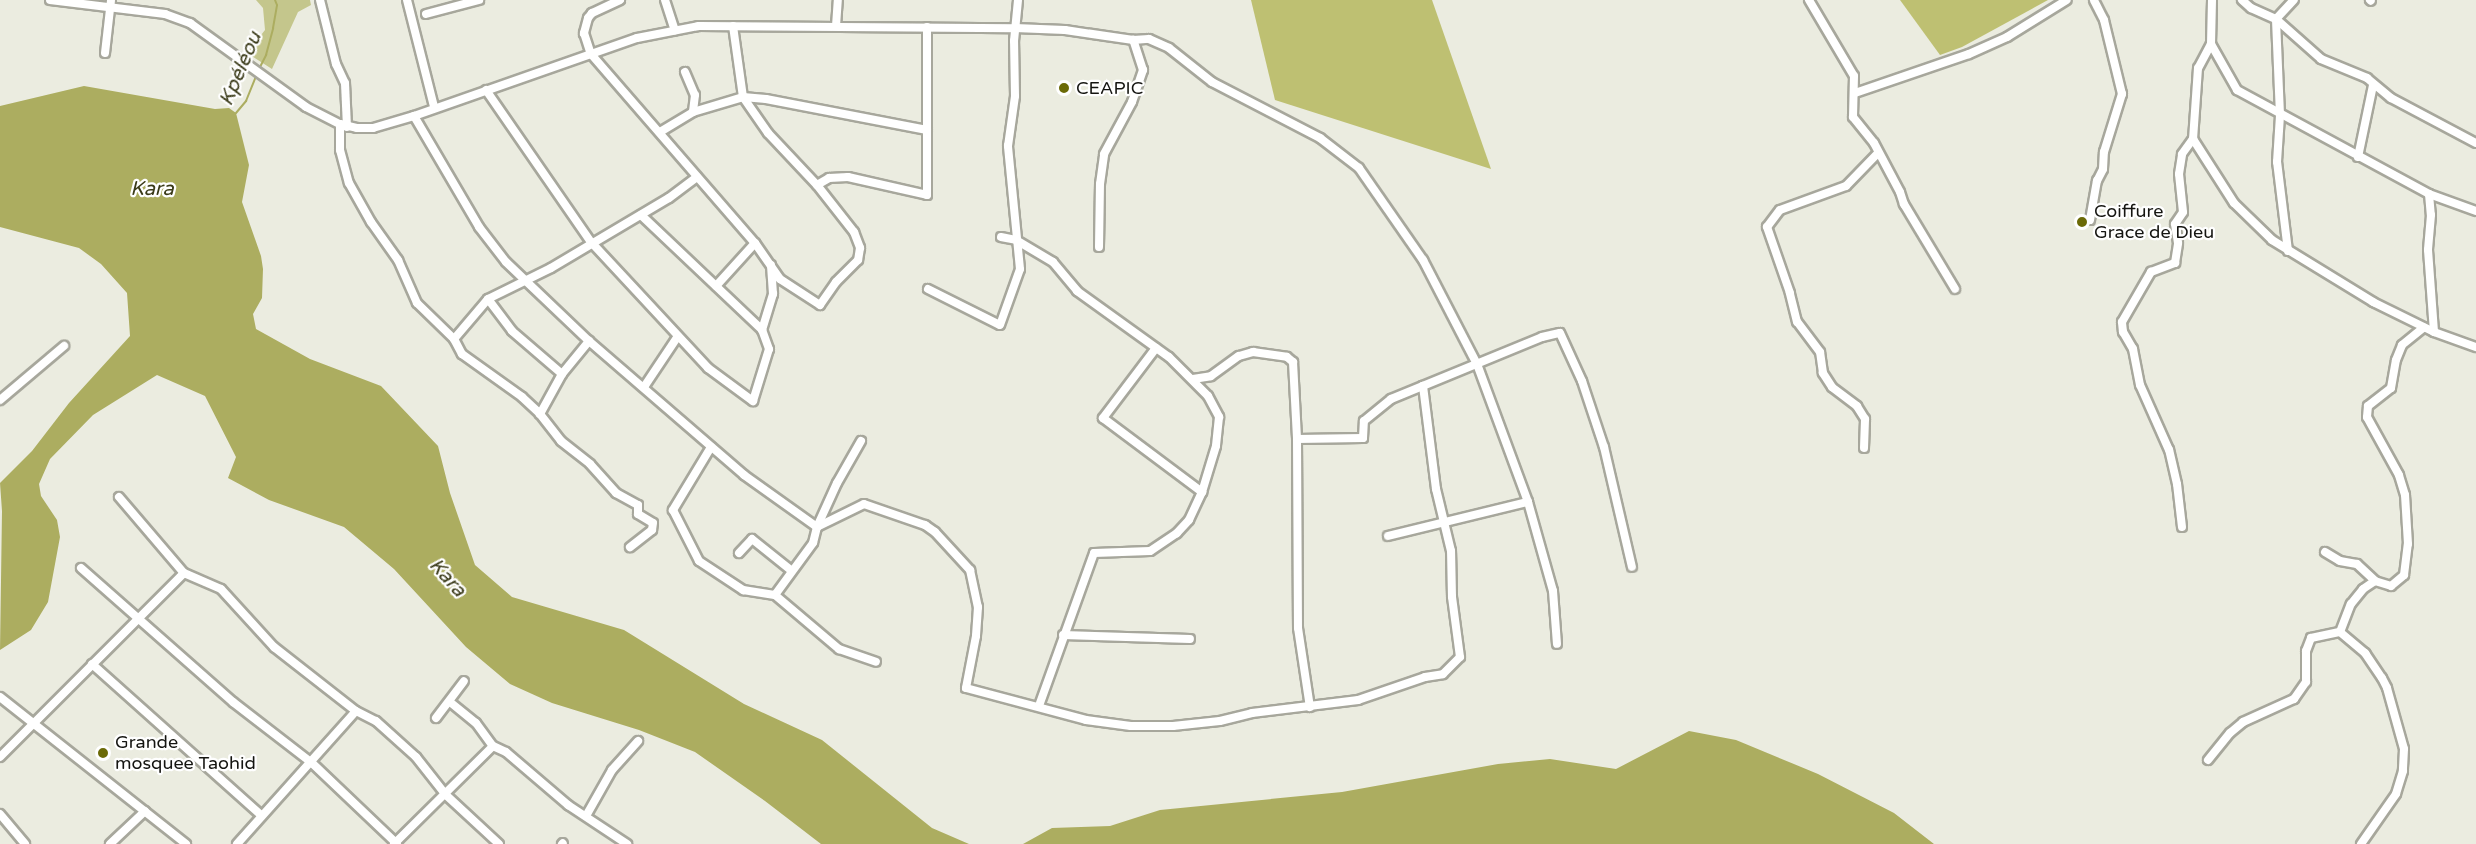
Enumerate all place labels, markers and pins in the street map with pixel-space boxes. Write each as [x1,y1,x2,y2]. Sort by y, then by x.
place label: CEAPIC [1076,77,1143,99]
marker: CEAPIC [1057,81,1071,95]
place label: Coiffure Grace de Dieu [2094,201,2214,244]
marker: Coiffure Grace de Dieu [2075,215,2089,229]
place label: Grande mosquee Taohid [115,732,256,774]
marker: Grande mosquee Taohid [96,746,110,760]

